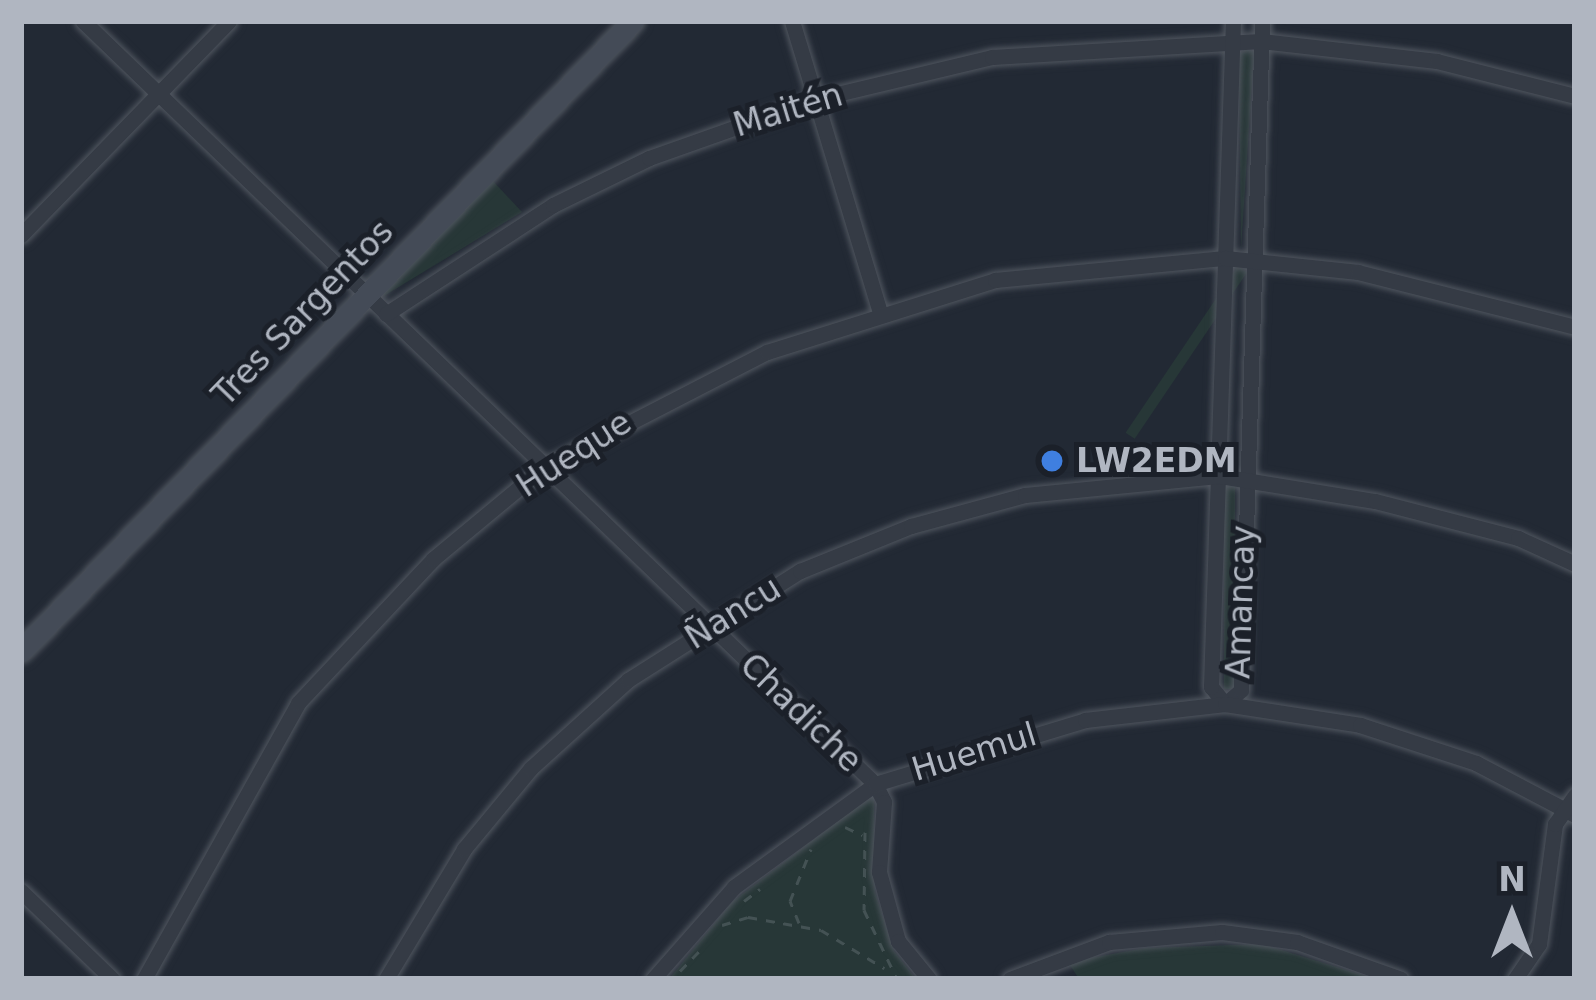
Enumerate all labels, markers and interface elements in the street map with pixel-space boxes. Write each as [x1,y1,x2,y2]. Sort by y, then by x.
street label: Maitén [729,75,847,145]
street label: Tres Sargentos [204,212,402,414]
street label: Hueque [509,402,639,506]
place label: LW2EDM [1076,441,1237,481]
marker: LW2EDM [1039,448,1065,474]
street label: Amancay [1219,524,1263,680]
street label: Ñancu [678,568,788,658]
street label: Chadiche [732,645,870,781]
street label: Huemul [907,714,1041,790]
north arrow [1452,856,1572,976]
text: N [1498,860,1526,899]

